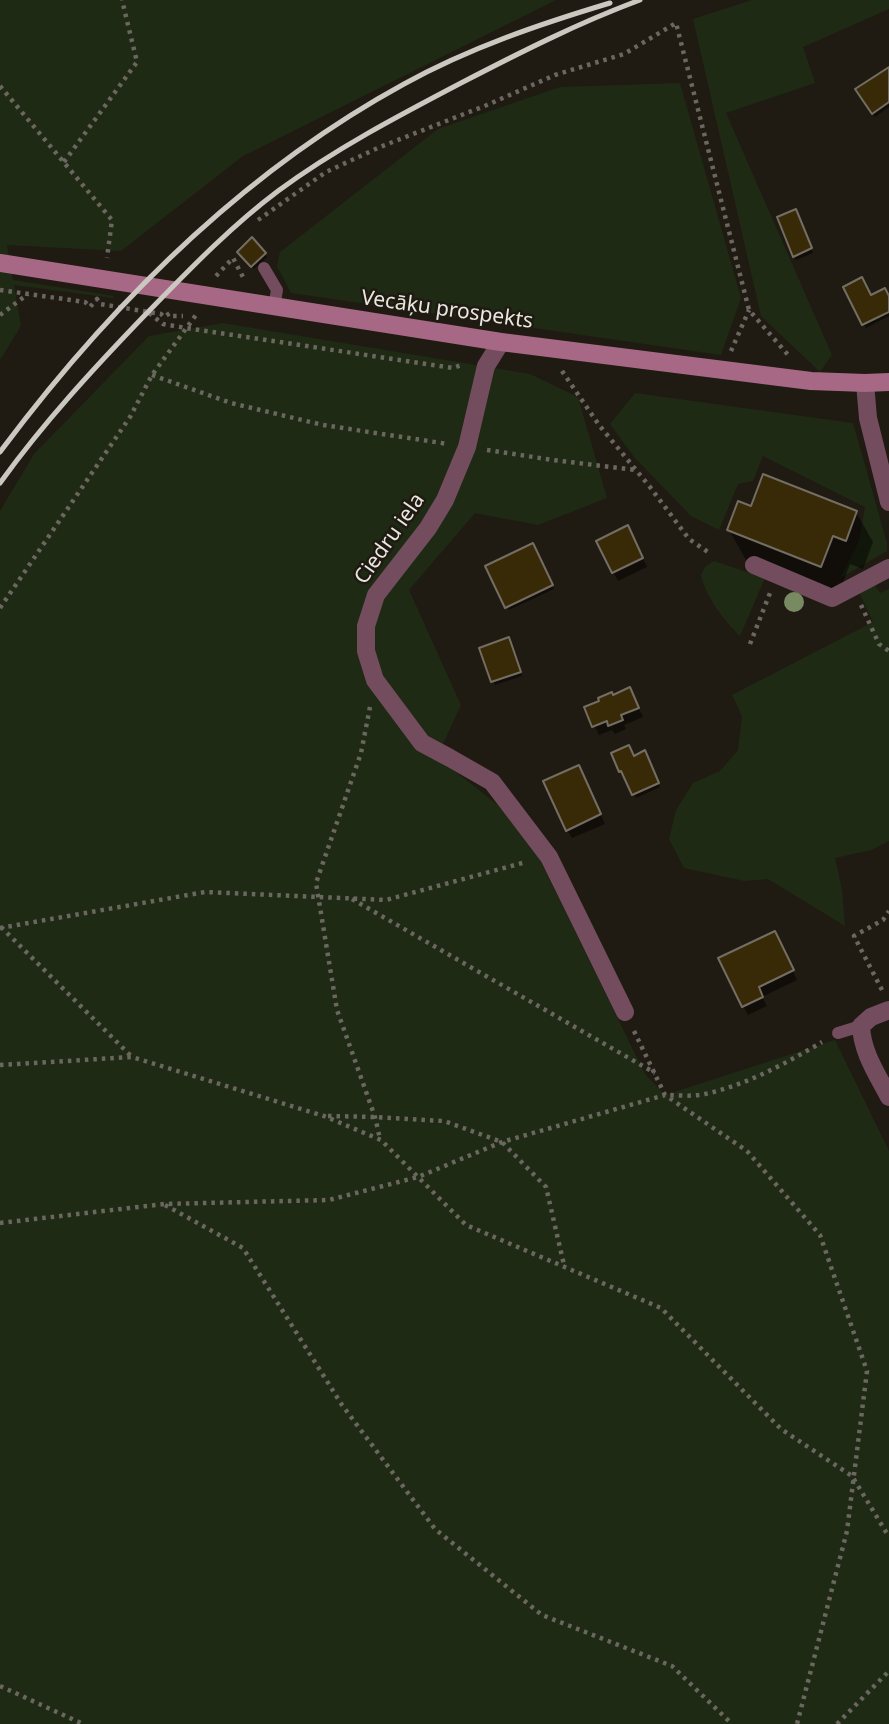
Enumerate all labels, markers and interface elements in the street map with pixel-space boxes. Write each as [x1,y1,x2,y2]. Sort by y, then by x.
street label: Vecāķu prospekts [360,285,534,335]
street label: Ciedru iela [350,489,430,589]

